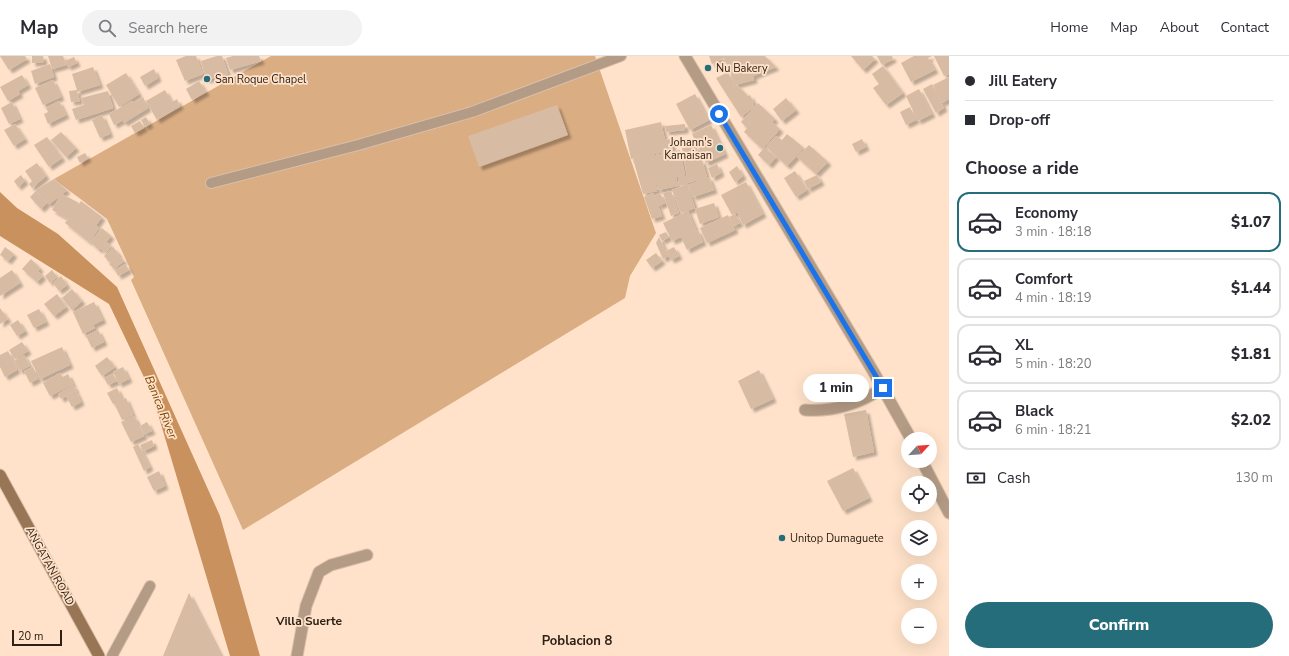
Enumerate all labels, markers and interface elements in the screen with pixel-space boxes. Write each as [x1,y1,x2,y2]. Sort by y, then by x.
search box [82,10,362,46]
text: Map [20,15,58,41]
icon: search [96,17,118,39]
text: Search here [128,18,208,38]
text: Home [1050,18,1088,37]
text: Map [1110,18,1138,37]
text: About [1160,18,1199,37]
text: Contact [1221,18,1269,37]
place label: Nu Bakery [716,61,768,76]
marker: Nu Bakery [703,63,713,73]
text: Jill Eatery [989,71,1057,91]
place label: San Roque Chapel [215,72,307,87]
marker: San Roque Chapel [202,74,212,84]
route start [710,105,728,123]
text: Drop-off [989,110,1050,130]
place label: Johann's Kamaisan [664,135,712,163]
marker: Johann's Kamaisan [715,143,725,153]
text: Choose a ride [965,156,1079,180]
text: Economy [1015,203,1078,223]
icon: car [967,204,1003,240]
text: $1.07 [1231,212,1271,232]
text: 3 min · 18:18 [1015,223,1091,241]
text: Comfort [1015,269,1072,289]
icon: car [967,270,1003,306]
text: $1.44 [1231,278,1271,298]
text: 4 min · 18:19 [1015,289,1091,307]
text: XL [1015,335,1034,355]
icon: car [967,336,1003,372]
text: $1.81 [1231,344,1271,364]
text: 5 min · 18:20 [1015,355,1091,373]
water label: Banica River [141,373,181,442]
callout: 1 min [803,374,869,402]
text: 1 min [819,379,853,397]
route end [874,379,892,397]
text: Black [1015,401,1053,421]
icon: car [967,402,1003,438]
text: $2.02 [1231,410,1271,430]
text: 6 min · 18:21 [1015,421,1091,439]
north arrow [901,432,937,468]
map controls [901,432,937,644]
icon: cash [965,467,987,489]
text: Cash [997,468,1031,488]
text: 130 m [1235,469,1273,487]
button: locate [901,476,937,512]
button: layers [901,520,937,556]
street label: ANGATAN ROAD [22,524,78,608]
place label: Unitop Dumaguete [790,531,884,546]
marker: Unitop Dumaguete [777,533,787,543]
button: + [901,564,937,600]
button: Confirm [965,602,1273,648]
button: − [901,608,937,644]
district label: Villa Suerte [275,613,343,629]
scale bar [12,628,62,647]
text: 20 m [18,629,43,644]
district label: Poblacion 8 [542,632,612,650]

